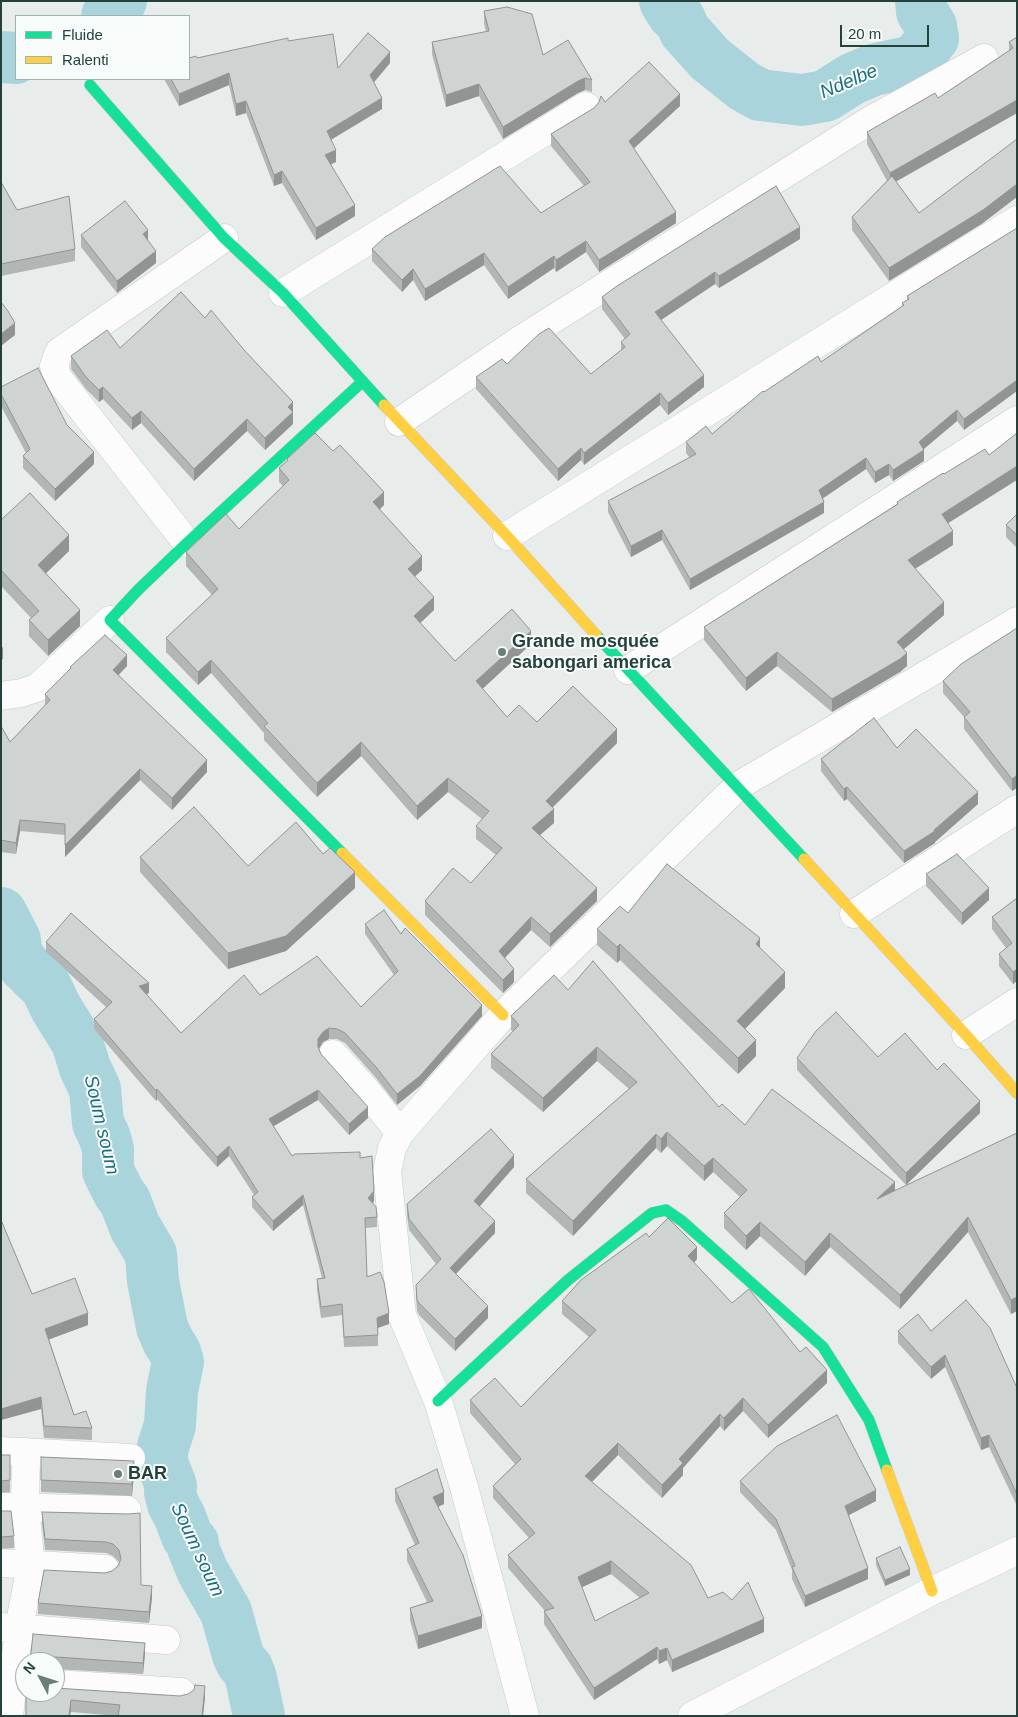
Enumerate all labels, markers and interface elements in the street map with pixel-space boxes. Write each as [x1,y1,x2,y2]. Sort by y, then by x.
legend [15,15,190,80]
scale bar [843,15,932,47]
text: 20 m [848,25,881,42]
text: Fluide [62,26,103,43]
text: Ralenti [62,51,109,68]
water label: Ndelbe [817,60,881,104]
place label: Grande mosquée sabongari america [512,631,671,674]
marker: Grande mosquée sabongari america [496,646,508,658]
water label: Soum soum [78,1073,124,1177]
place label: BAR [128,1463,167,1485]
marker: BAR [112,1468,124,1480]
water label: Soum soum [165,1499,229,1601]
north arrow [15,1652,65,1702]
text: N [20,1659,39,1677]

